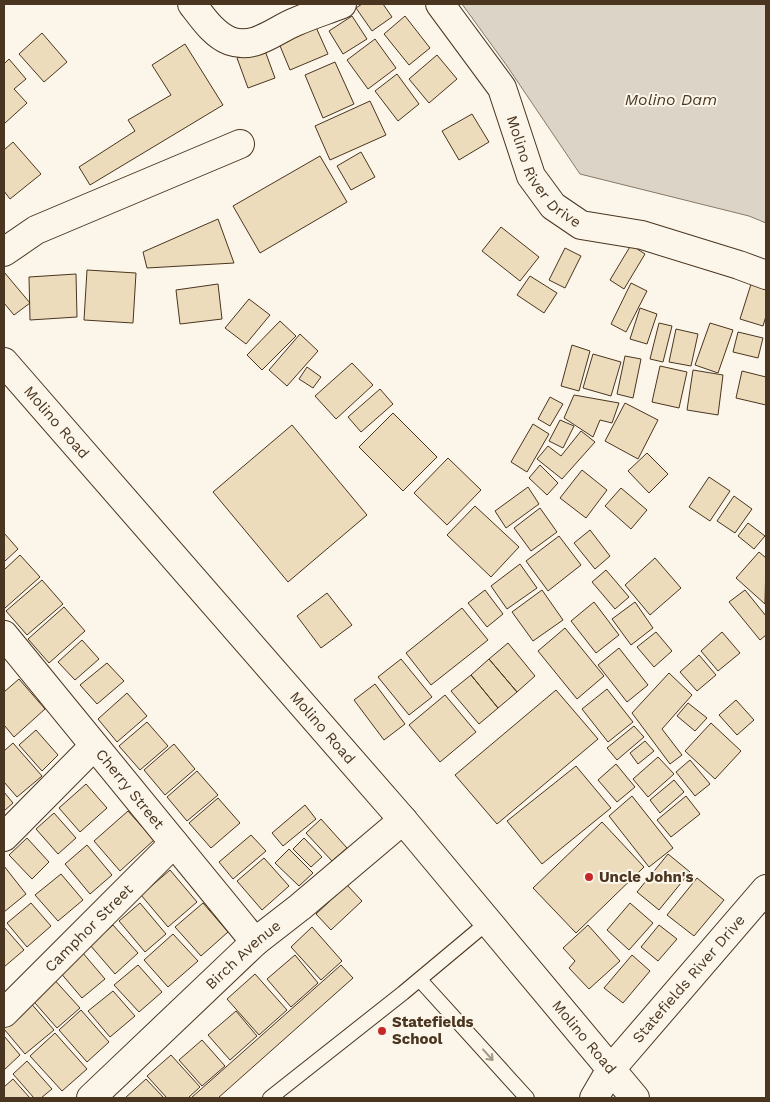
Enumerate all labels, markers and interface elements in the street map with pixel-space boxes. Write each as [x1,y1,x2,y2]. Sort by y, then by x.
water label: Molino Dam [625,90,717,109]
street label: Molino River Drive [503,113,584,231]
street label: Molino Road [20,382,93,462]
street label: Molino Road [286,688,359,768]
street label: Cherry Street [92,745,168,833]
place label: Uncle John's [599,868,693,886]
marker: Uncle John's [583,871,595,883]
street label: Camphor Street [41,880,137,976]
street label: Statefields River Drive [629,911,749,1047]
street label: Birch Avenue [202,916,284,993]
street label: Molino Road [548,996,620,1077]
place label: Statefields School [392,1013,474,1048]
marker: Statefields School [376,1025,388,1037]
one-way arrow [482,1048,494,1061]

